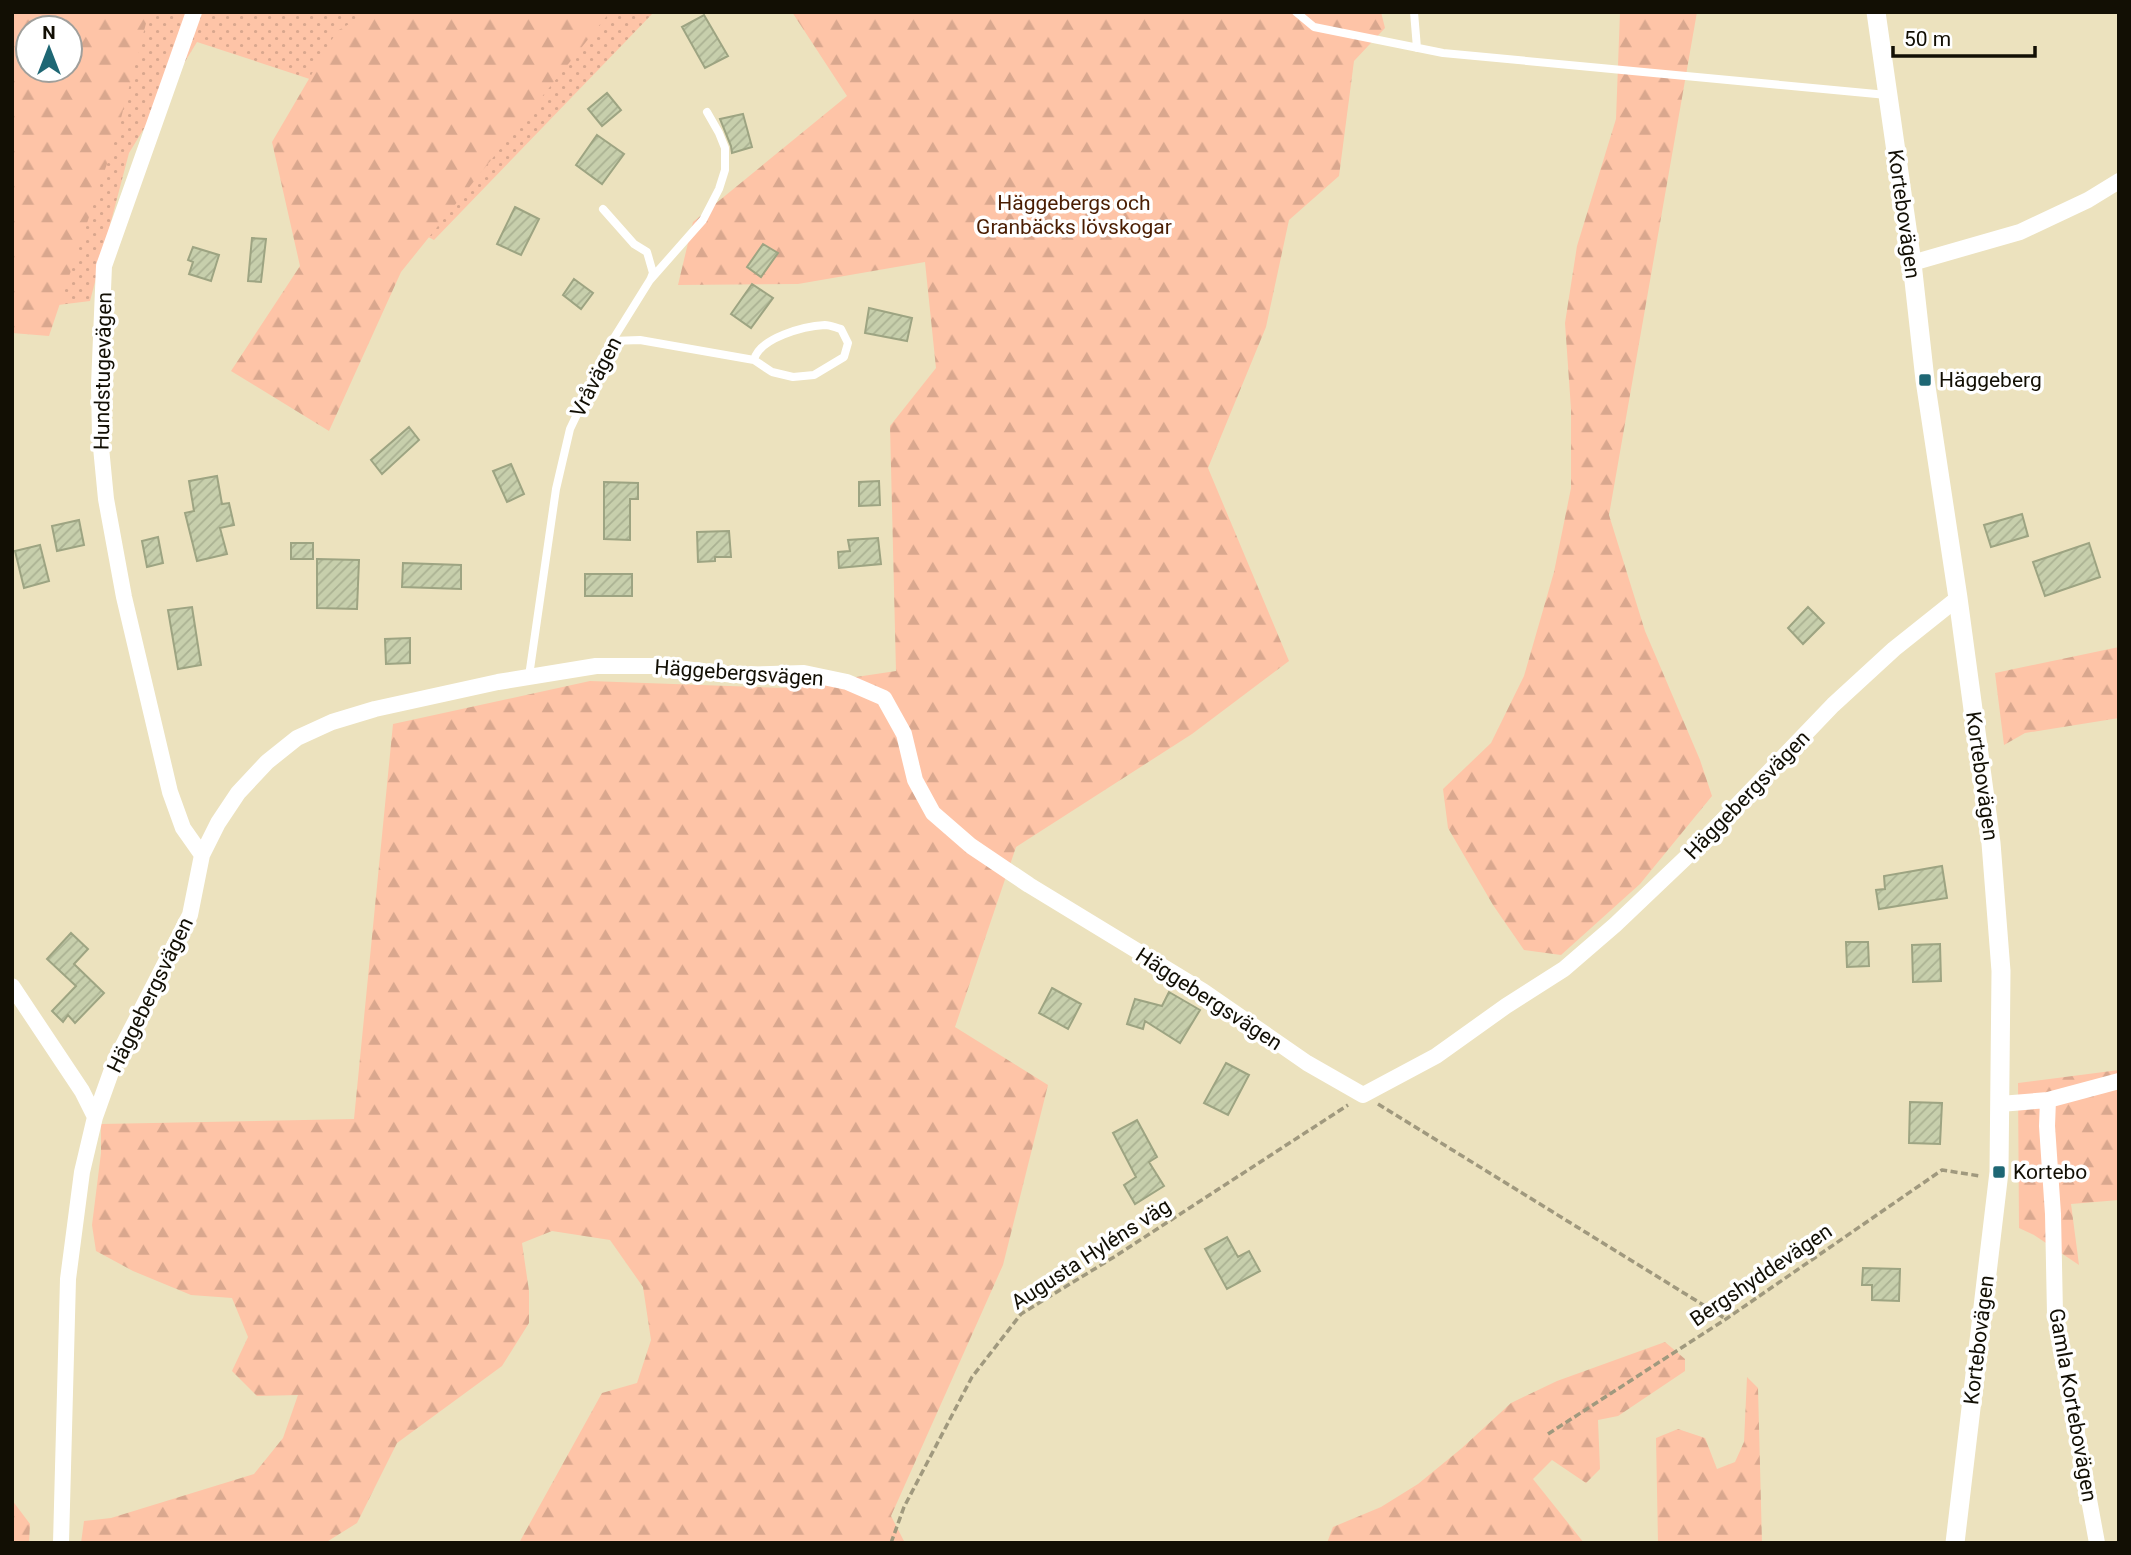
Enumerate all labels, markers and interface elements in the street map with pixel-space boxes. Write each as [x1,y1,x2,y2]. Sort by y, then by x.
north arrow [14,14,84,84]
scale bar [1893,14,2035,58]
text: N [42,21,56,44]
text: 50 m [1904,27,1951,51]
street label: Kortebovägen [1883,148,1925,280]
park label: Häggebergs och Granbäcks lövskogar [976,191,1172,239]
street label: Hundstugevägen [90,292,116,450]
street label: Vråvägen [566,333,626,421]
place label: Häggeberg [1939,368,2042,392]
marker: Häggeberg [1917,372,1933,388]
street label: Häggebergsvägen [654,655,824,691]
street label: Kortebovägen [1961,710,2003,842]
street label: Häggebergsvägen [1679,726,1815,864]
street label: Häggebergsvägen [102,914,198,1076]
street label: Häggebergsvägen [1131,943,1287,1055]
place label: Kortebo [2013,1160,2087,1184]
marker: Kortebo [1991,1164,2007,1180]
street label: Augusta Hyléns väg [1007,1194,1175,1314]
street label: Bergshyddevägen [1686,1219,1836,1331]
street label: Kortebovägen [1959,1274,1999,1406]
street label: Gamla Kortebovägen [2044,1306,2102,1504]

